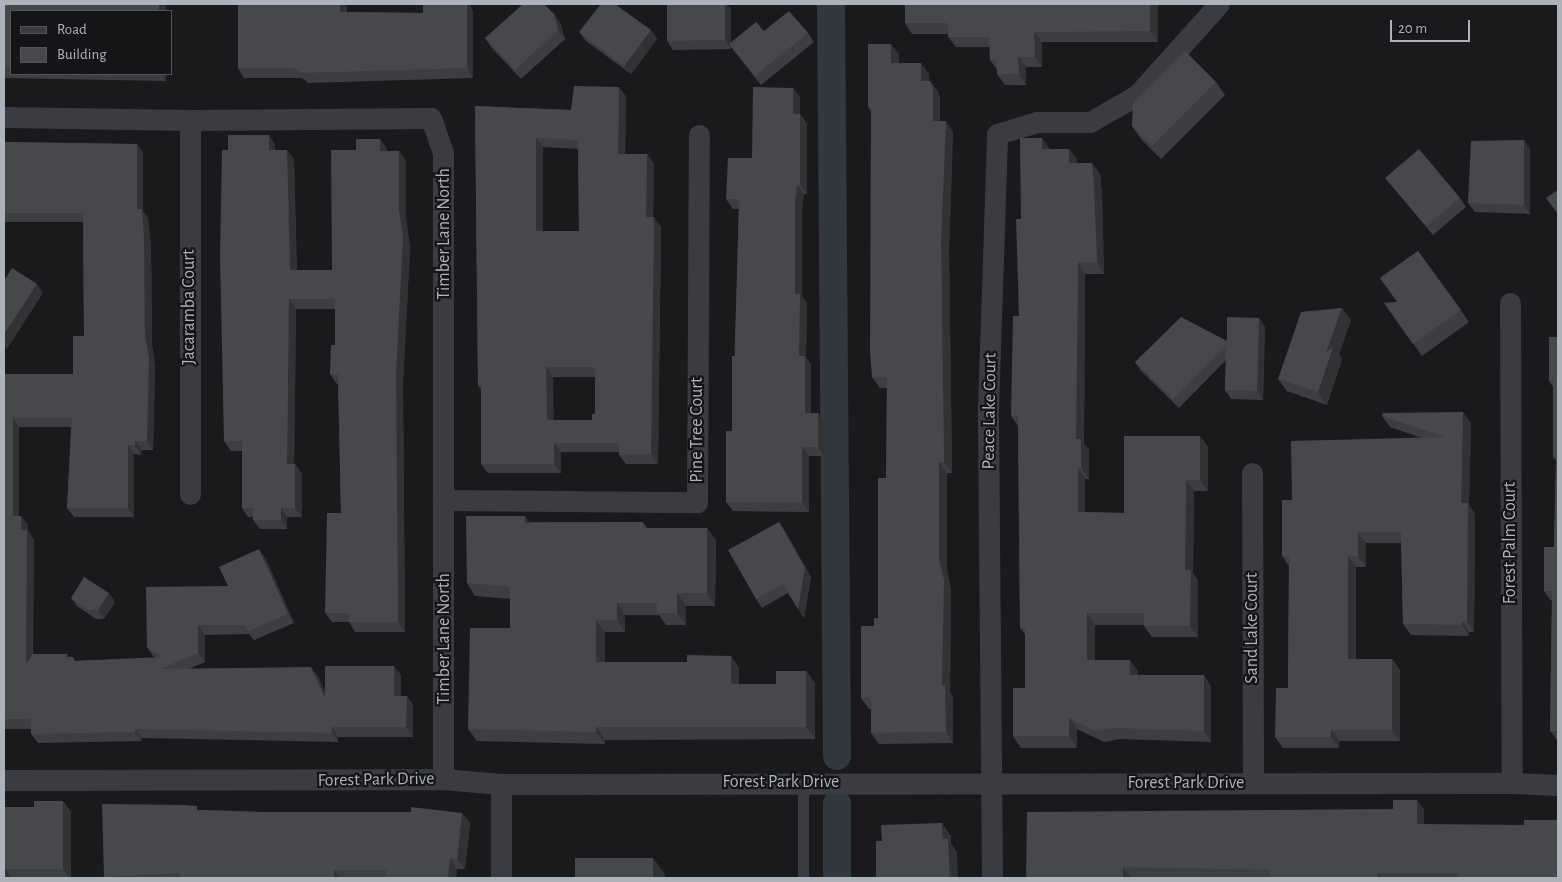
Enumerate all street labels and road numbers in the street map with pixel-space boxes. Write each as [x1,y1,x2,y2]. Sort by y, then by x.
street label: Timber Lane North [433,168,455,300]
street label: Jacaramba Court [178,249,200,365]
street label: Peace Lake Court [978,352,1002,470]
street label: Pine Tree Court [686,377,708,483]
street label: Forest Palm Court [1499,482,1521,604]
street label: Sand Lake Court [1241,572,1263,684]
street label: Timber Lane North [433,573,455,705]
street label: Forest Park Drive [317,768,435,792]
street label: Forest Park Drive [723,771,839,793]
street label: Forest Park Drive [1128,772,1244,794]

